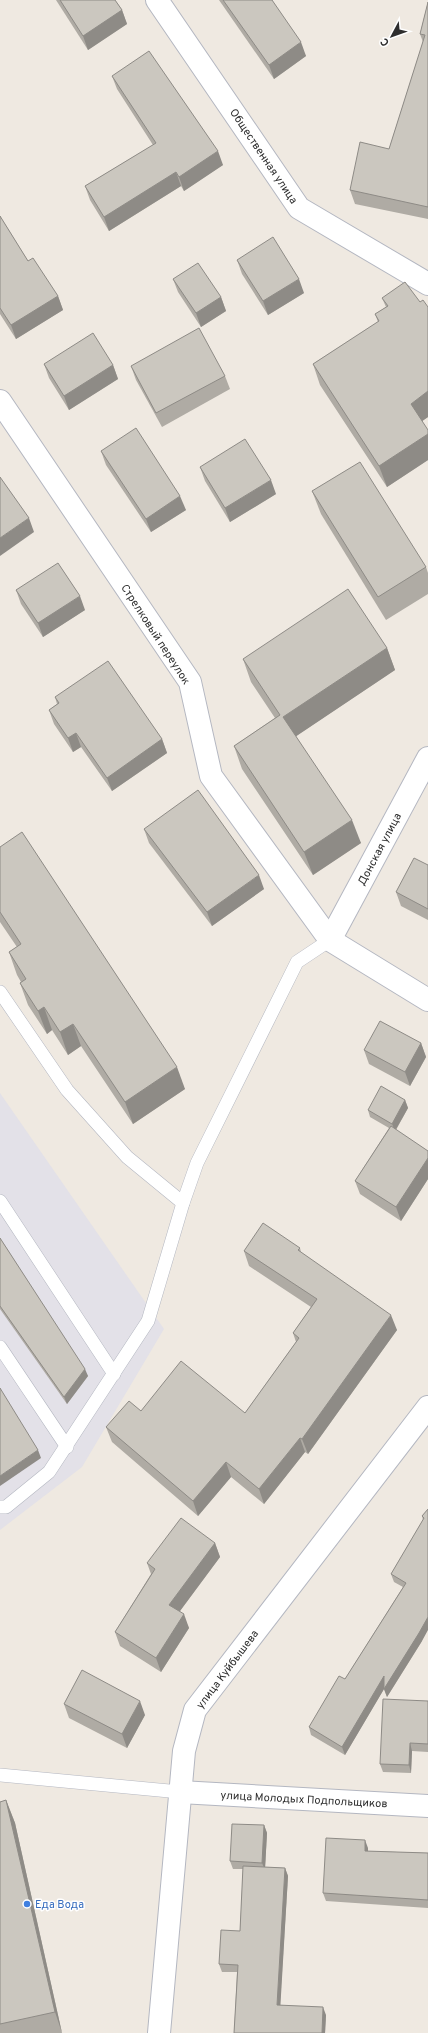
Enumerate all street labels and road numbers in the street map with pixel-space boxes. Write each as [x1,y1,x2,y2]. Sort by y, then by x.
street label: Общественная улица [226,106,300,207]
street label: Стрелковый переулок [117,582,193,687]
street label: Донская улица [355,811,405,888]
street label: улица Куйбышева [194,1627,262,1712]
street label: улица Молодых Подпольщиков [220,1789,388,1811]

